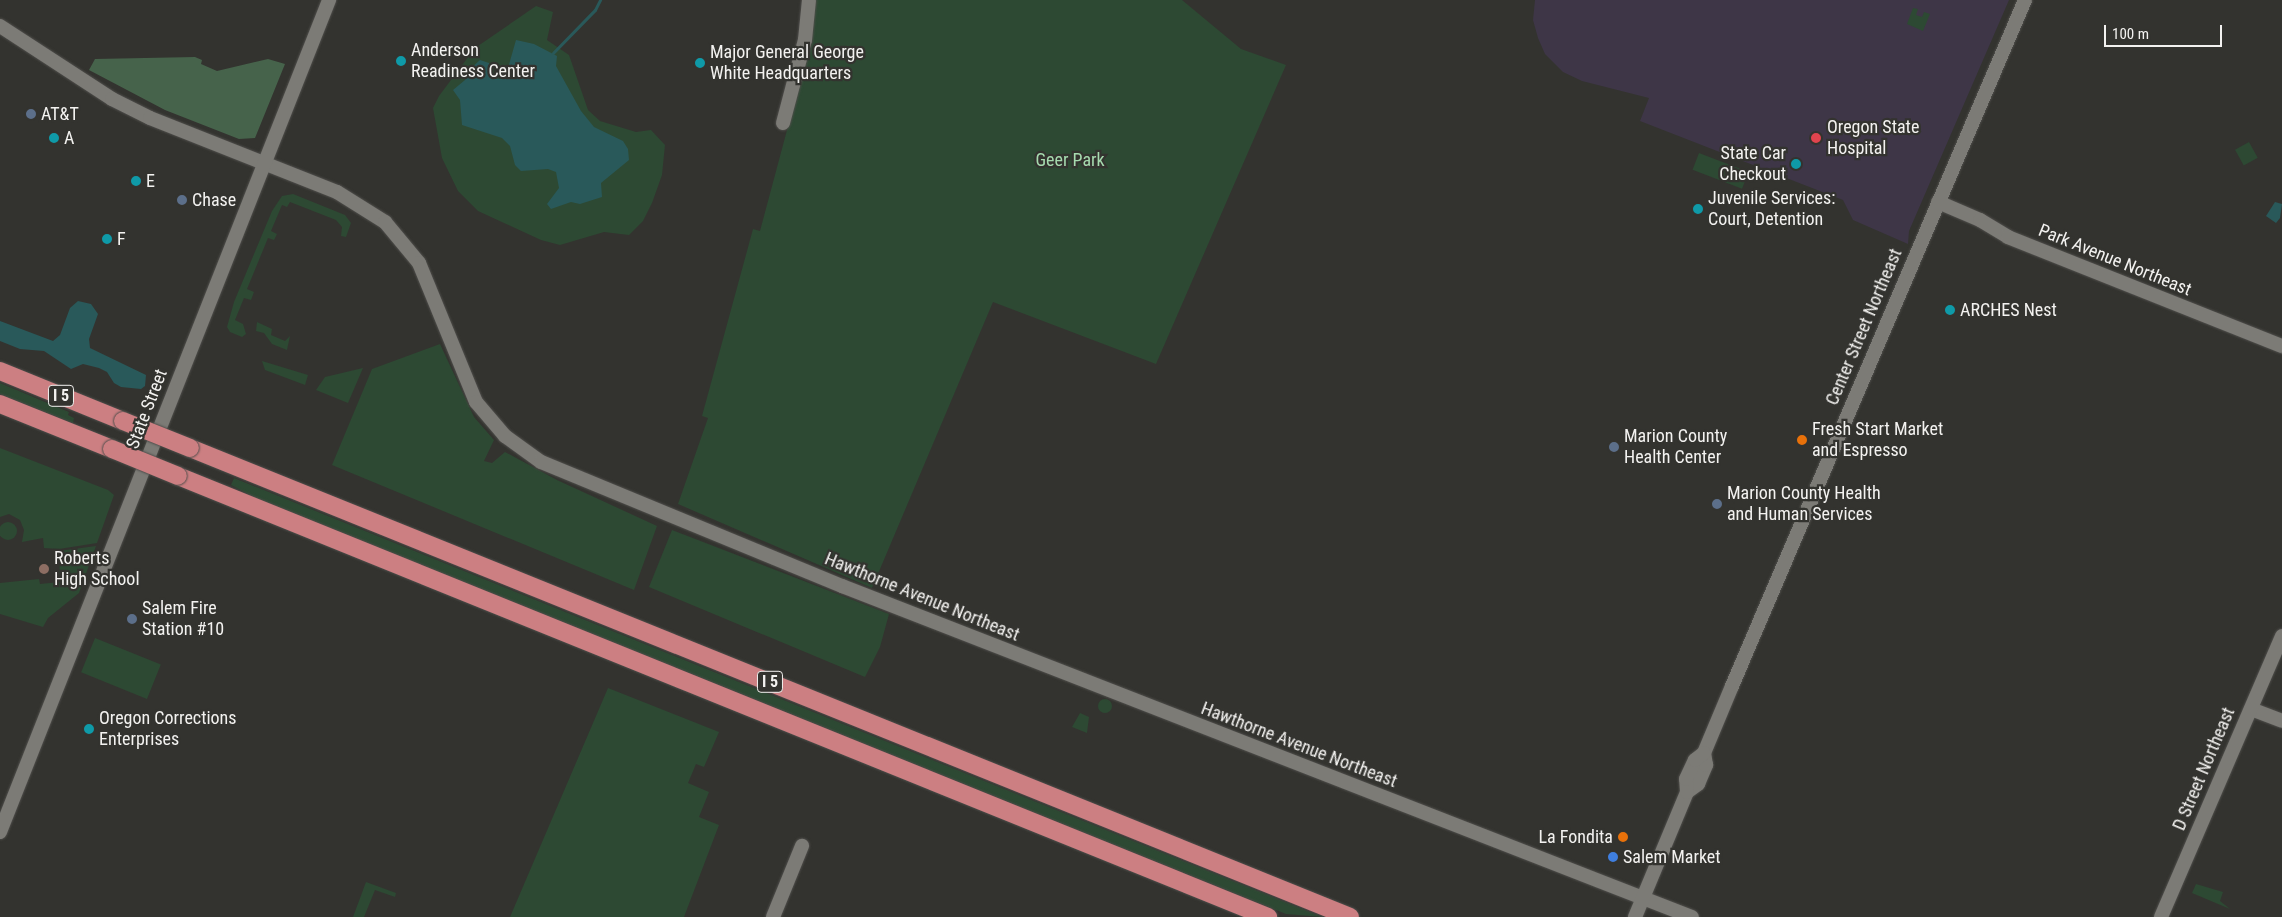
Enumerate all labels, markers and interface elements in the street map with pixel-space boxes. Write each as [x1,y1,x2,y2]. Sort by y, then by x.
scale bar [2107,15,2224,47]
text: 100 m [2112,25,2149,43]
place label: Anderson Readiness Center [411,40,535,82]
place label: Major General George White Headquarters [710,42,864,84]
marker: Anderson Readiness Center [395,55,407,67]
marker: Major General George White Headquarters [694,57,706,69]
place label: AT&T [41,103,79,125]
marker: AT&T [25,108,37,120]
place label: Oregon State Hospital [1827,117,1919,160]
place label: A [64,127,74,149]
marker: Oregon State Hospital [1809,131,1823,145]
marker: A [48,132,60,144]
place label: State Car Checkout [1719,143,1786,186]
park label: Geer Park [1035,149,1105,171]
marker: State Car Checkout [1790,158,1802,170]
place label: E [146,170,155,192]
marker: E [130,175,142,187]
place label: Juvenile Services: Court, Detention [1708,188,1835,230]
place label: Chase [192,189,236,211]
marker: Chase [176,194,188,206]
marker: Juvenile Services: Court, Detention [1692,203,1704,215]
street label: Park Avenue Northeast [2035,219,2195,301]
place label: F [117,228,126,250]
marker: F [101,233,113,245]
street label: Center Street Northeast [1821,246,1907,408]
place label: ARCHES Nest [1960,299,2057,321]
marker: ARCHES Nest [1944,304,1956,316]
street label: State Street [122,366,172,452]
road number: I 5 [47,382,75,410]
place label: Fresh Start Market and Espresso [1812,419,1943,462]
place label: Marion County Health Center [1624,426,1727,468]
marker: Fresh Start Market and Espresso [1796,434,1808,446]
marker: Marion County Health Center [1608,441,1620,453]
place label: Marion County Health and Human Services [1727,483,1881,526]
marker: Marion County Health and Human Services [1711,498,1723,510]
place label: Roberts High School [54,548,140,590]
street label: Hawthorne Avenue Northeast [822,548,1022,646]
marker: Roberts High School [38,563,50,575]
place label: Salem Fire Station #10 [142,598,224,640]
marker: Salem Fire Station #10 [126,613,138,625]
road number: I 5 [756,669,784,696]
street label: Hawthorne Avenue Northeast [1198,698,1400,792]
street label: D Street Northeast [2168,704,2240,834]
place label: Oregon Corrections Enterprises [99,708,237,751]
marker: Oregon Corrections Enterprises [83,723,95,735]
place label: La Fondita [1538,826,1613,848]
marker: La Fondita [1617,831,1629,843]
place label: Salem Market [1623,846,1721,868]
marker: Salem Market [1607,851,1619,863]

